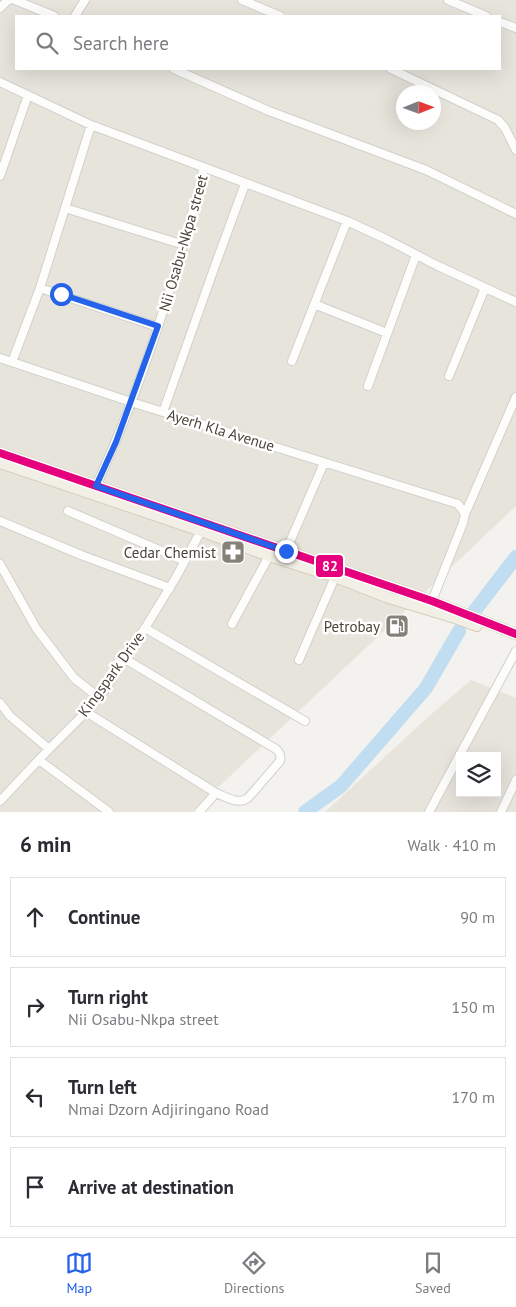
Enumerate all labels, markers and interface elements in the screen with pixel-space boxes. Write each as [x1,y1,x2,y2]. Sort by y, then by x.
search box [15,15,501,70]
icon: search [33,29,61,57]
text: Search here [73,31,169,55]
north arrow [396,85,441,130]
street label: Nii Osabu-Nkpa street [154,172,212,314]
route start [50,283,73,306]
street label: Ayerh Kla Avenue [165,405,277,455]
pharmacy icon: Cedar Chemist [220,539,246,565]
route end [275,540,298,563]
place label: Cedar Chemist [124,543,216,562]
line badge: 82 [315,554,344,578]
text: 82 [322,557,338,575]
fuel station icon: Petrobay [384,613,410,639]
place label: Petrobay [324,617,380,636]
street label: Kingspark Drive [74,628,148,720]
map controls [456,752,501,797]
button: layers [456,752,501,797]
text: 6 min [20,831,71,858]
text: Walk · 410 m [407,835,496,855]
icon: ahead [21,903,49,931]
text: Continue [68,905,140,929]
text: 90 m [460,907,495,927]
text: Turn right [68,985,148,1009]
icon: right [21,993,49,1021]
text: 150 m [452,997,495,1017]
text: Nii Osabu-Nkpa street [68,1009,219,1029]
text: Turn left [68,1075,137,1099]
icon: left [21,1083,49,1111]
text: 170 m [452,1087,495,1107]
text: Nmai Dzorn Adjiringano Road [68,1099,269,1119]
icon: arrive [21,1173,49,1201]
text: Arrive at destination [68,1175,234,1199]
tab: Map [65,1249,93,1297]
tab: Directions [224,1249,284,1297]
tab: Saved [415,1249,451,1297]

